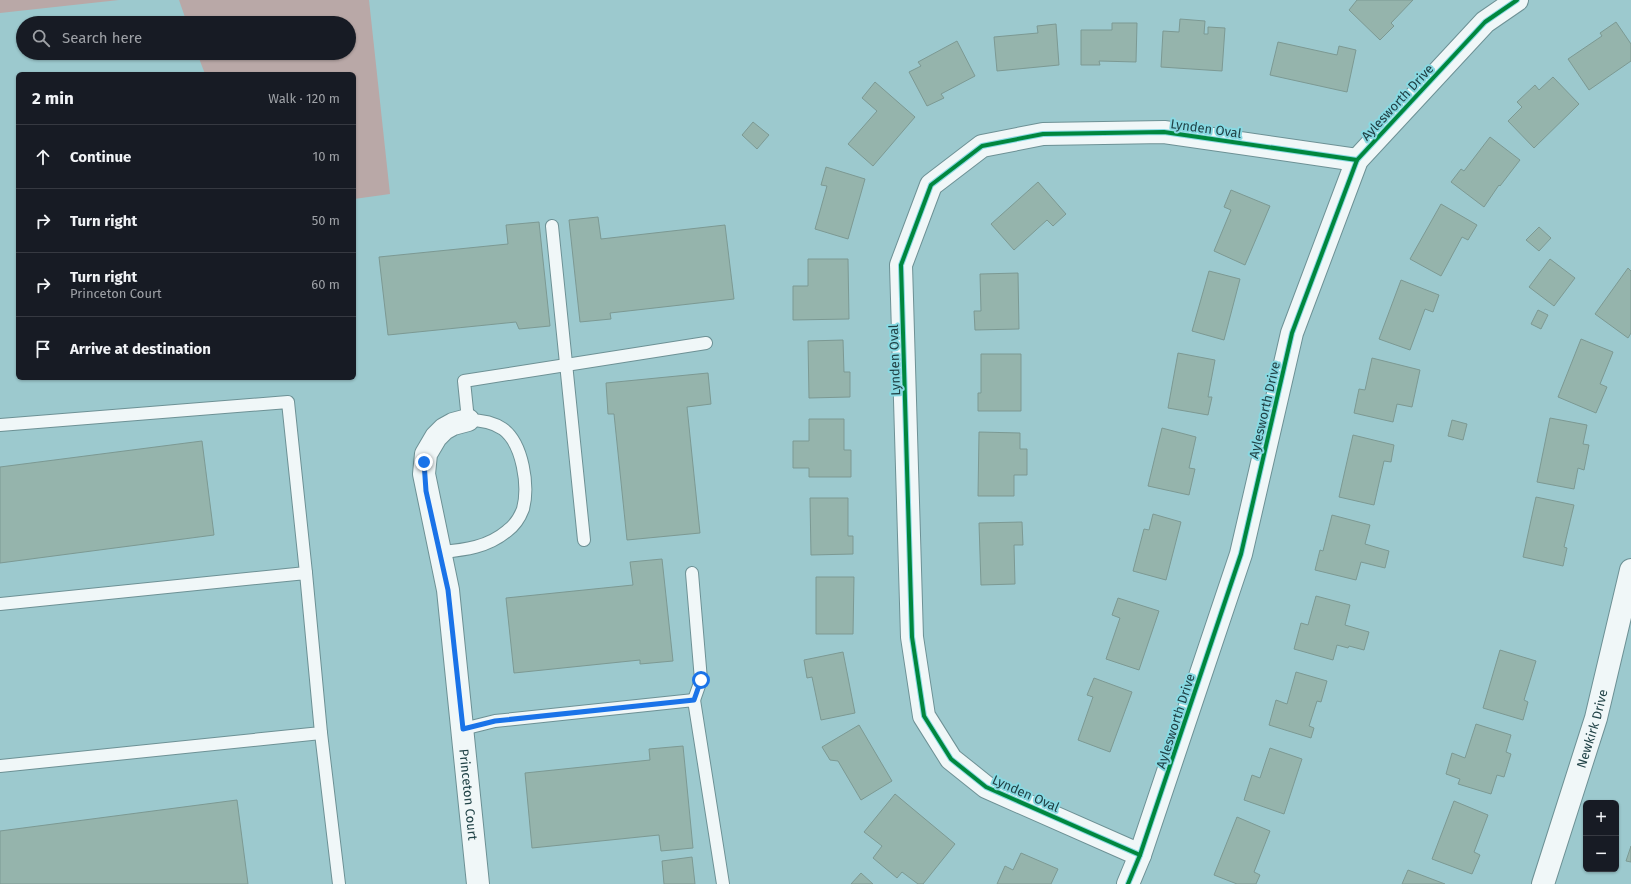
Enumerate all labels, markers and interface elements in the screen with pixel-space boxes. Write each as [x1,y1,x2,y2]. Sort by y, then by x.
search box [16,16,356,60]
icon: search [30,27,52,49]
text: Search here [62,29,142,47]
street label: Aylesworth Drive [1358,61,1437,144]
text: 2 min [32,88,74,109]
text: Walk · 120 m [268,91,340,106]
street label: Lynden Oval [1170,116,1243,141]
icon: ahead [32,146,54,168]
text: Continue [70,148,131,166]
text: 10 m [313,149,340,164]
icon: right [32,210,54,232]
text: Turn right [70,212,137,230]
text: 50 m [312,213,340,228]
text: Turn right [70,268,137,286]
icon: right [32,274,54,296]
text: 60 m [311,277,340,292]
text: Princeton Court [70,286,162,301]
street label: Lynden Oval [886,324,903,396]
icon: arrive [32,338,54,360]
text: Arrive at destination [70,340,211,358]
street label: Aylesworth Drive [1246,360,1283,460]
route end [415,453,433,471]
route start [692,671,710,689]
street label: Aylesworth Drive [1153,672,1198,770]
street label: Newkirk Drive [1574,688,1611,770]
street label: Princeton Court [456,748,481,841]
street label: Lynden Oval [990,772,1062,815]
map controls [1583,800,1619,872]
button: + [1583,800,1619,836]
button: − [1583,836,1619,872]

